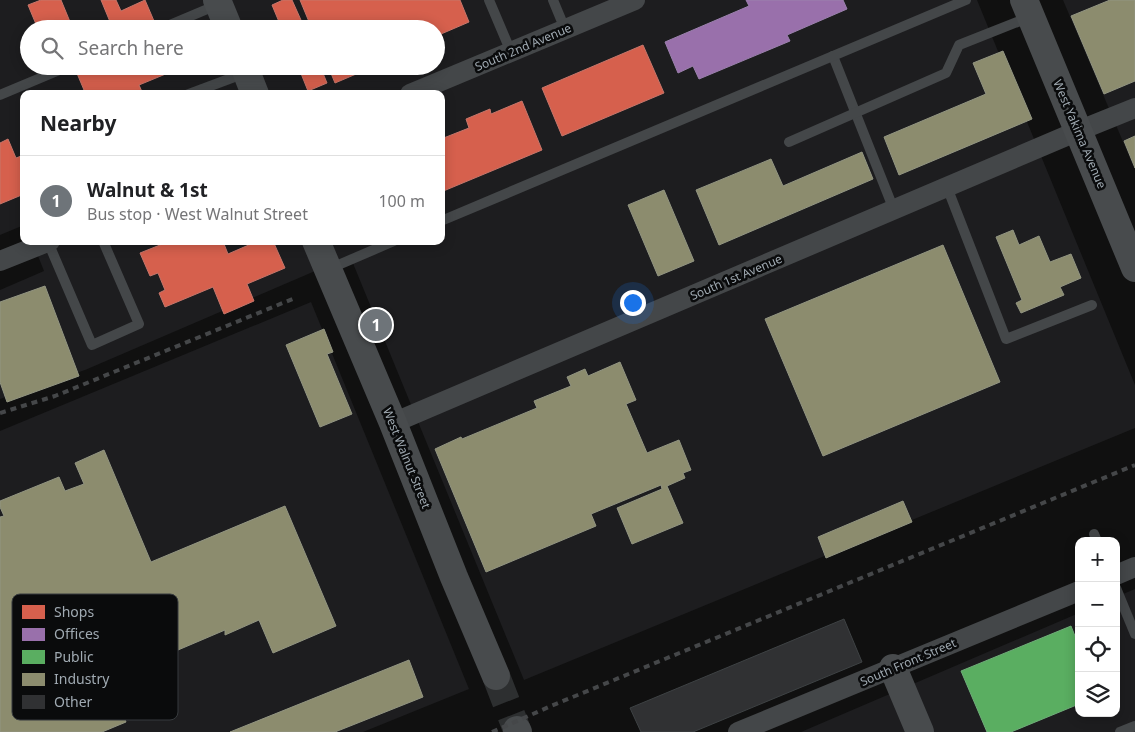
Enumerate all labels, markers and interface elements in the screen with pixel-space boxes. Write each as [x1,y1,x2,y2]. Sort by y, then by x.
street label: South 2nd Avenue [472,19,574,75]
search box [20,20,445,75]
icon: search [38,34,66,62]
text: Search here [78,35,184,61]
street label: West Yakima Avenue [1049,77,1111,191]
text: Nearby [40,109,116,137]
text: Walnut & 1st [87,177,208,203]
text: 1 [51,190,61,212]
text: 100 m [378,190,425,212]
text: Bus stop · West Walnut Street [87,203,308,225]
street label: South 1st Avenue [687,250,785,304]
your location [620,290,646,316]
pin: 1 [360,306,392,344]
street label: West Walnut Street [379,405,435,512]
map controls [1075,537,1120,717]
button: + [1075,537,1120,582]
button: − [1075,582,1120,627]
legend [12,594,178,720]
text: Shops [54,602,94,621]
text: Offices [54,624,100,643]
button: locate [1075,627,1120,672]
street label: South Front Street [857,634,959,690]
text: Public [54,647,94,666]
text: Industry [54,669,110,688]
button: layers [1075,672,1120,717]
text: Other [54,692,93,711]

